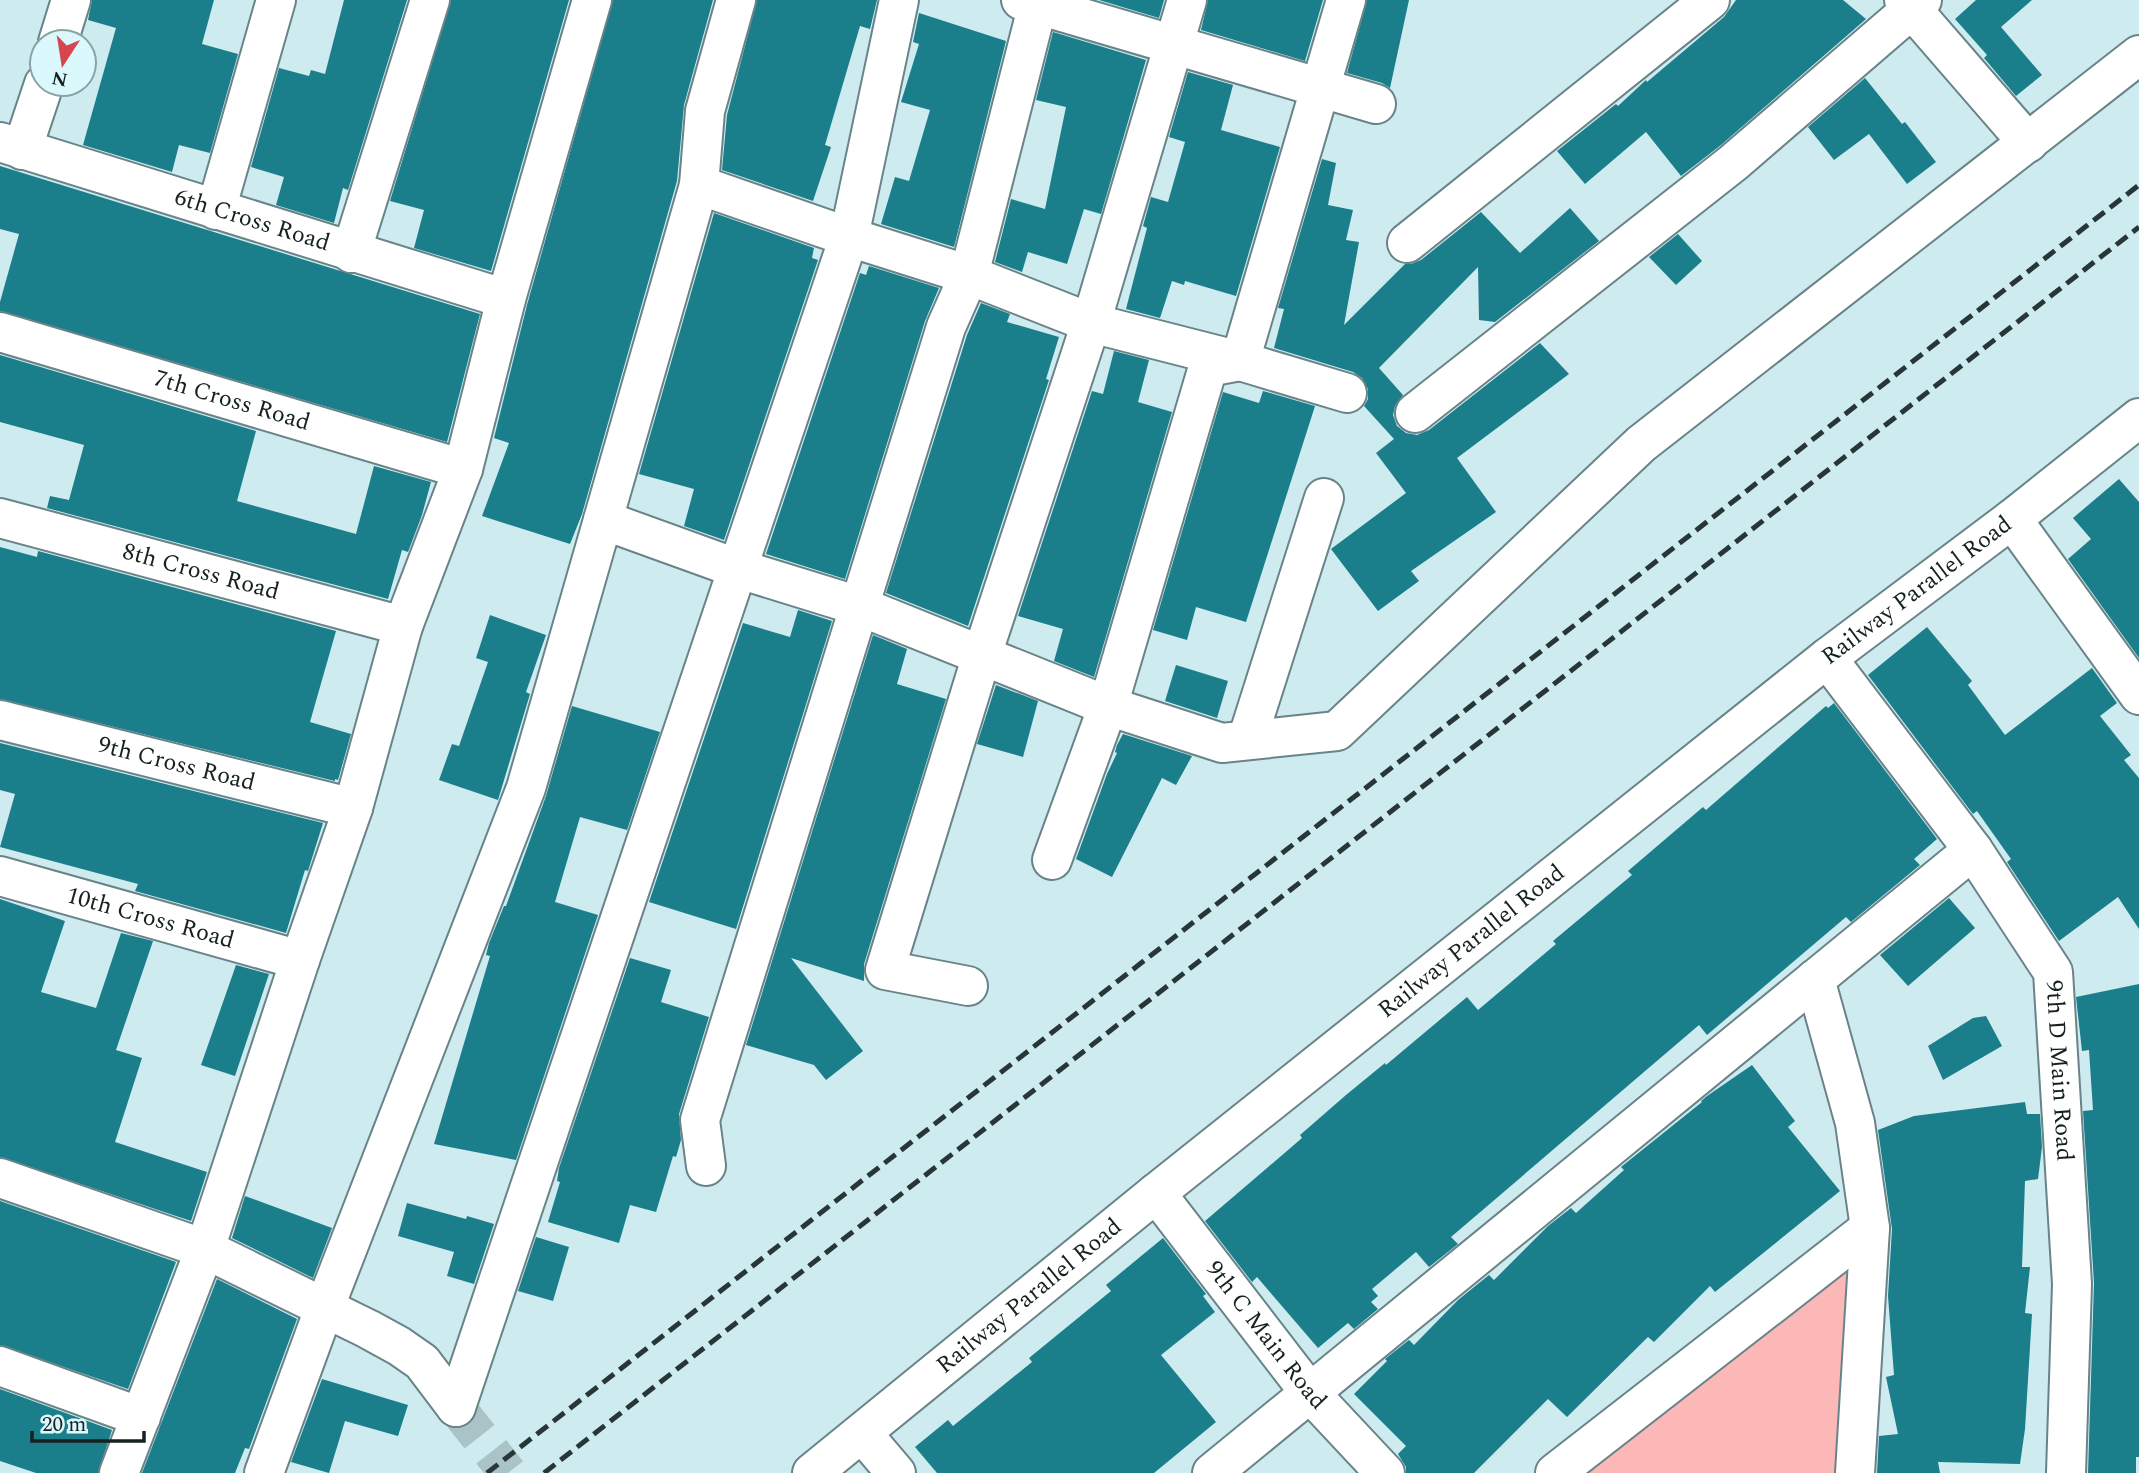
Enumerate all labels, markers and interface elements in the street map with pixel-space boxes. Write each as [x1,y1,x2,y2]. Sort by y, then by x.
north arrow [28,28,98,98]
text: N [49,62,70,94]
street label: 6th Cross Road [170,179,334,261]
street label: 7th Cross Road [150,361,314,441]
street label: Railway Parallel Road [1814,507,2020,674]
street label: 8th Cross Road [118,534,283,610]
street label: 9th Cross Road [94,727,259,801]
street label: Railway Parallel Road [1370,856,1573,1027]
street label: 10th Cross Road [62,877,238,959]
street label: 9th D Main Road [2036,979,2082,1162]
street label: Railway Parallel Road [928,1209,1130,1383]
street label: 9th C Main Road [1197,1253,1335,1418]
scale bar [32,1400,144,1444]
text: 20 m [42,1409,86,1441]

